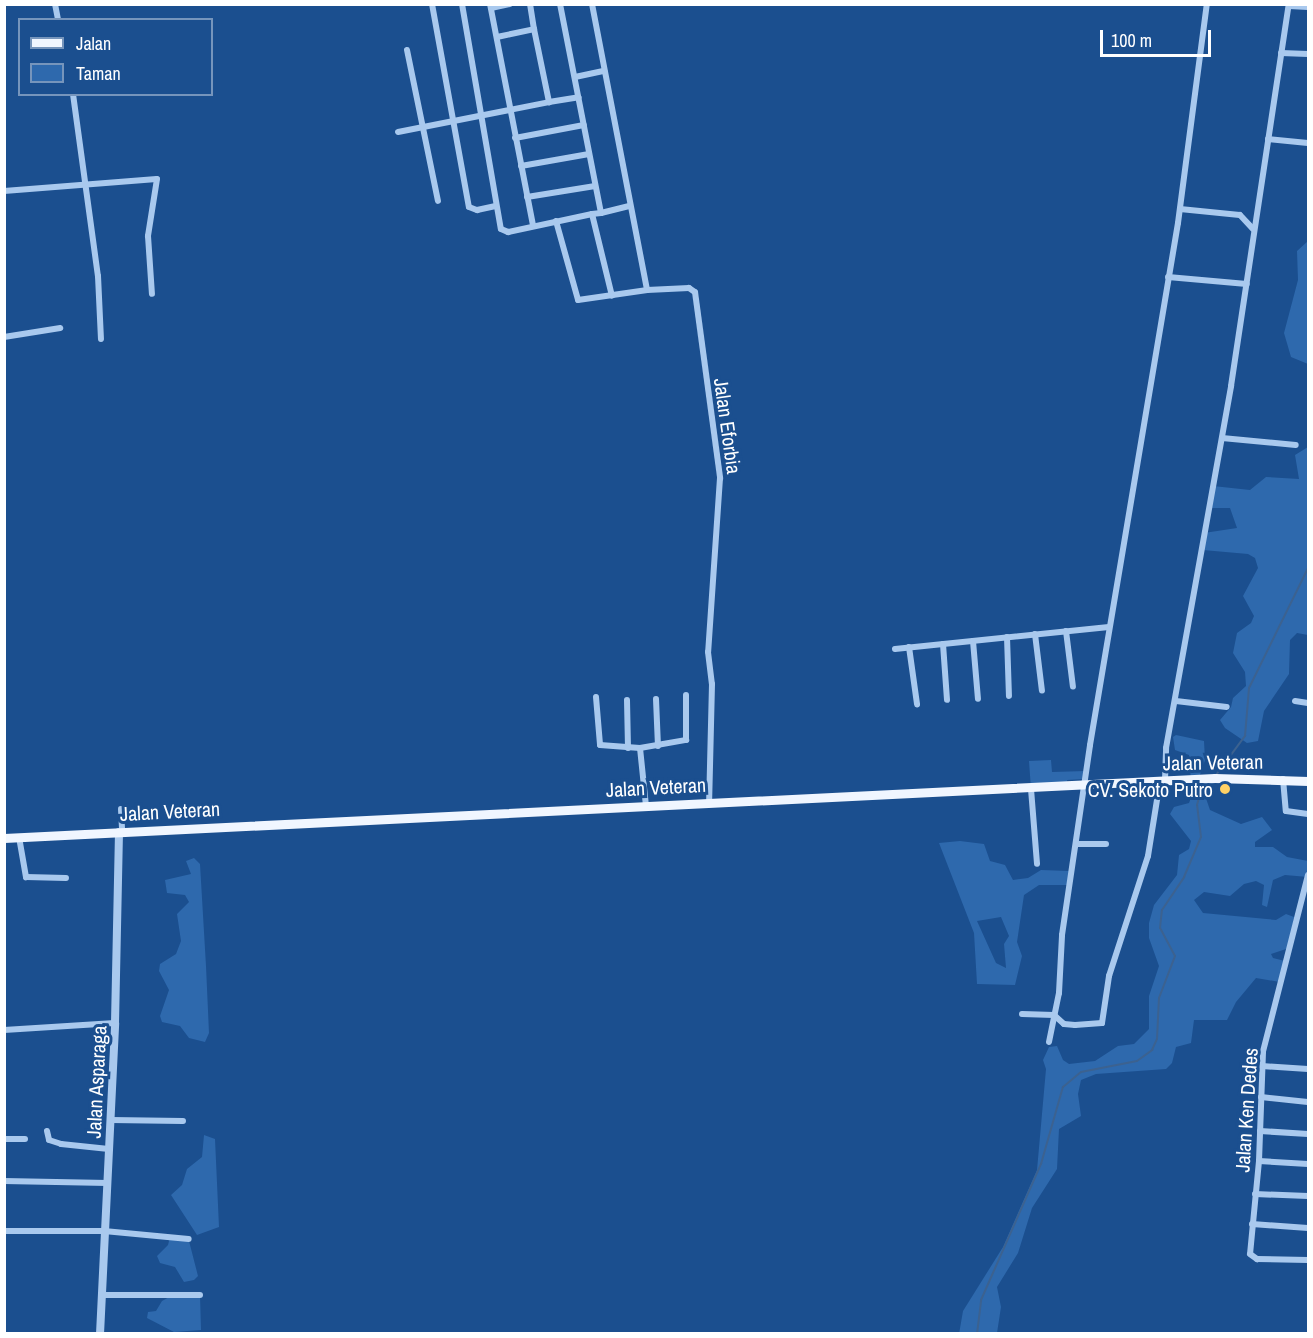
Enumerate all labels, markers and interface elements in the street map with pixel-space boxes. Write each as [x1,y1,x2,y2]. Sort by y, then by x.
legend [18,18,213,96]
scale bar [1103,18,1214,56]
text: 100 m [1111,28,1152,53]
text: Jalan [76,31,111,56]
text: Taman [76,61,121,86]
street label: Jalan Eforbia [709,376,747,476]
street label: Jalan Veteran [1163,749,1263,775]
street label: Jalan Veteran [605,772,707,802]
place label: CV. Sekoto Putro [1088,777,1213,801]
marker: CV. Sekoto Putro [1218,782,1232,796]
street label: Jalan Veteran [119,796,221,826]
street label: Jalan Asparaga [81,1024,111,1140]
street label: Jalan Ken Dedes [1230,1047,1262,1173]

